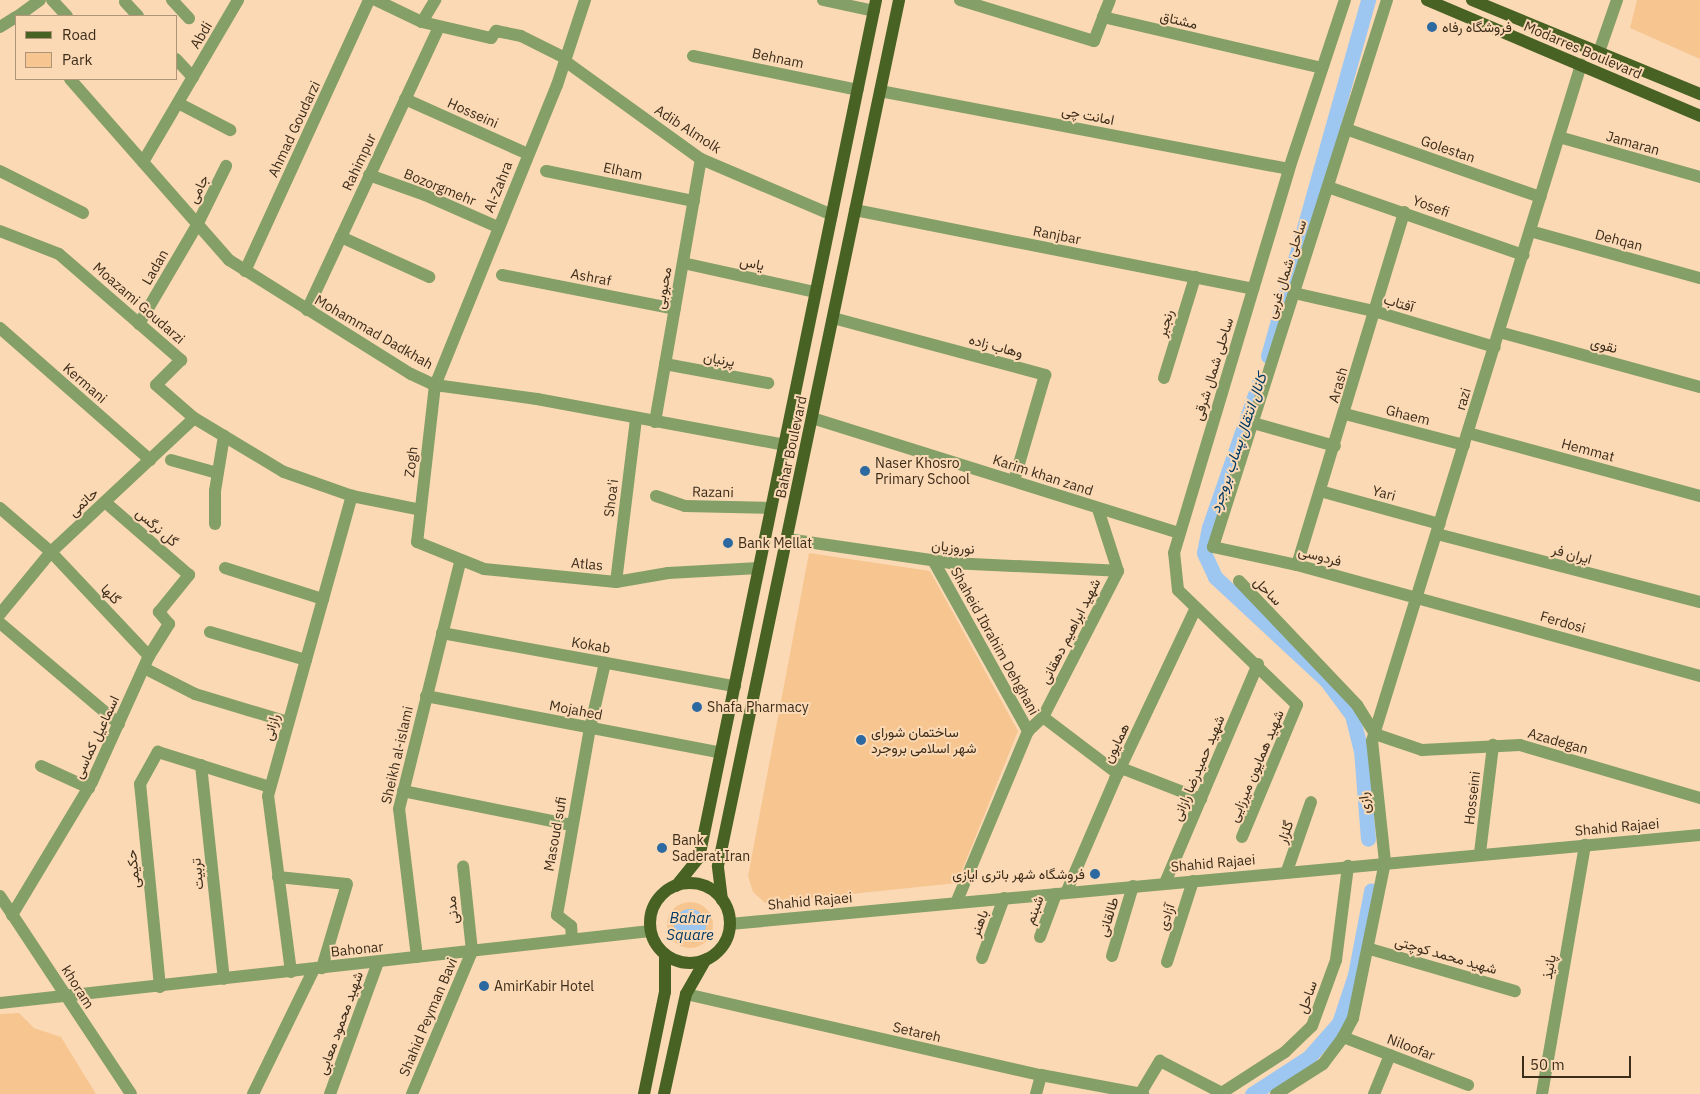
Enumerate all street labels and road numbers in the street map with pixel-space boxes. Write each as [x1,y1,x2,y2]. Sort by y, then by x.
street label: مشتاق [1159,8,1199,32]
street label: Abdi [186,18,216,52]
street label: Modarres Boulevard [1521,18,1645,82]
street label: Behnam [751,44,805,72]
street label: Ahmad Goudarzi [264,78,324,180]
street label: Hosseini [445,94,501,132]
street label: Adib Almolk [652,101,724,157]
street label: امانت چی [1060,102,1116,128]
street label: Jamaran [1604,127,1662,159]
street label: Rahimpur [338,131,380,193]
street label: Golestan [1419,132,1477,166]
street label: Al-Zahra [480,159,516,215]
street label: Elham [602,159,644,183]
street label: Bozorgmehr [401,165,479,209]
street label: جامی [184,172,212,206]
street label: Yosefi [1410,192,1452,220]
street label: ساحلی شمال غربی [1262,218,1310,320]
street label: Ranjbar [1032,222,1082,248]
street label: Dehqan [1593,226,1645,254]
street label: Ladan [138,246,172,288]
street label: یاس [738,252,766,274]
street label: Moazami Goudarzi [90,259,188,347]
street label: Ashraf [569,265,613,289]
street label: محبوبی [651,266,675,310]
street label: Mohammad Dadkhah [312,291,436,373]
street label: آفتاب [1382,291,1416,315]
street label: رنجبر [1153,307,1177,339]
street label: ساحلی شمال شرقی [1189,315,1237,423]
street label: وهاب زاده [967,331,1025,361]
street label: نقوی [1589,333,1619,357]
street label: پرنیان [702,348,736,370]
street label: Kermani [60,359,110,407]
street label: Arash [1325,365,1351,405]
street label: razi [1452,386,1474,412]
street label: Bahar Boulevard [772,394,810,500]
street label: Ghaem [1384,401,1432,429]
street label: Hemmat [1560,435,1616,465]
street label: Zogh [401,445,421,479]
street label: Karim khan zand [991,451,1095,499]
street label: Shoa'i [600,478,622,518]
street label: Yari [1370,482,1398,504]
street label: Razani [692,483,734,501]
street label: حاتمی [65,484,101,520]
street label: گل نرگس [132,504,182,550]
street label: نوروزیان [931,537,975,557]
street label: ایران فر [1550,541,1594,567]
street label: فردوسی [1297,542,1343,570]
street label: Atlas [570,554,604,574]
street label: Shaheid Ibrahim Dehghani [947,564,1043,718]
street label: ساحل [1250,573,1286,609]
street label: شهید ابراهیم دهقانی [1036,575,1104,687]
street label: گلها [98,581,124,607]
street label: Ferdosi [1538,608,1588,636]
street label: Kokab [570,633,612,657]
street label: اسماعیل کماسی [69,693,123,781]
street label: Mojahed [548,697,604,723]
street label: Sheikh al-islami [378,704,416,806]
street label: شهید همایون میرزایی [1225,707,1287,825]
street label: رازانی [259,712,283,742]
street label: شهید حمیدرضا رازانی [1168,713,1228,823]
street label: همایون [1099,720,1133,766]
street label: Azadegan [1526,724,1590,758]
street label: Hosseini [1460,770,1484,826]
street label: رازی [1355,791,1373,815]
street label: Masoud sufi [540,795,570,873]
street label: Shahid Rajaei [1574,815,1660,839]
street label: گلزار [1273,818,1297,846]
street label: حکیمی [123,849,143,889]
street label: Shahid Rajaei [1170,851,1256,875]
street label: تربیت [187,857,207,891]
street label: Shahid Rajaei [767,889,853,913]
street label: شبنم [1021,893,1047,927]
street label: مدنی [442,895,462,925]
street label: طالقانی [1094,895,1122,939]
street label: آزادی [1154,902,1178,932]
street label: باهنر [966,907,992,939]
street label: شهید محمد کوچتی [1393,932,1499,978]
street label: Bahonar [330,938,384,960]
street label: پانیذ [1539,953,1559,981]
street label: Shahid Peyman Bavi [395,955,461,1079]
street label: khoram [58,962,98,1012]
street label: شهید محمود معابی [314,969,366,1077]
street label: ساحل [1293,978,1321,1016]
street label: Setareh [891,1018,943,1046]
street label: Niloofar [1385,1030,1437,1064]

